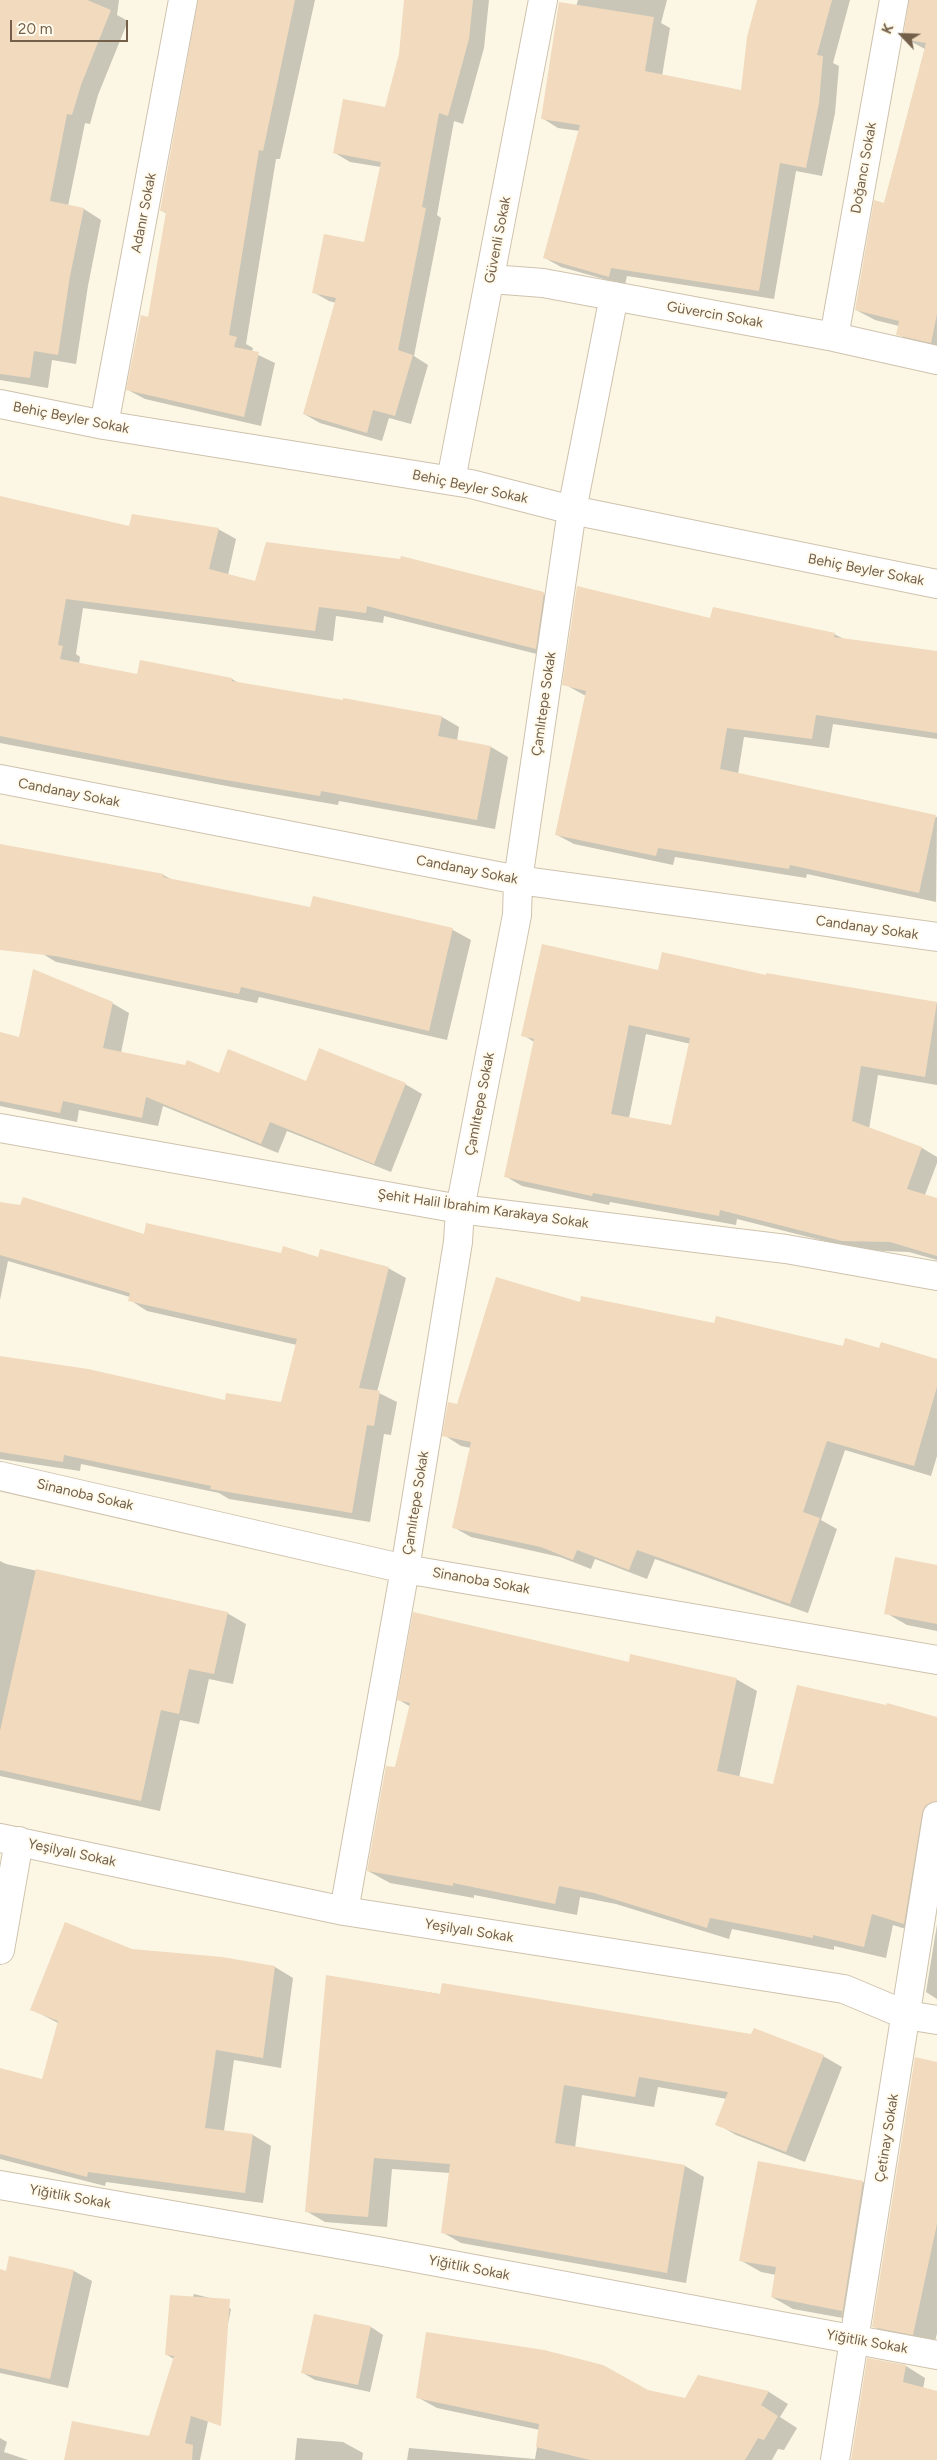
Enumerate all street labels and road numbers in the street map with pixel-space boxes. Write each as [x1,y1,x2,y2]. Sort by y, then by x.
street label: Doğancı Sokak [848,121,880,215]
street label: Adanır Sokak [128,172,160,254]
street label: Güvenli Sokak [481,195,515,285]
street label: Güvercin Sokak [666,298,764,332]
street label: Behiç Beyler Sokak [12,399,130,437]
street label: Behiç Beyler Sokak [411,467,529,507]
street label: Behiç Beyler Sokak [807,551,925,589]
street label: Çamlıtepe Sokak [528,651,560,757]
street label: Candanay Sokak [17,775,121,811]
street label: Candanay Sokak [415,852,519,888]
street label: Candanay Sokak [815,912,919,944]
street label: Çamlıtepe Sokak [462,1051,498,1157]
street label: Şehit Halil İbrahim Karakaya Sokak [376,1186,590,1232]
street label: Çamlıtepe Sokak [399,1450,433,1556]
street label: Sinanoba Sokak [35,1476,135,1514]
street label: Sinanoba Sokak [431,1564,531,1598]
street label: Yeşilyalı Sokak [26,1835,118,1871]
street label: Yeşilyalı Sokak [423,1916,515,1946]
street label: Çetinay Sokak [872,2093,902,2183]
street label: Yiğitlik Sokak [28,2182,112,2212]
street label: Yiğitlik Sokak [427,2252,511,2284]
street label: Yiğitlik Sokak [825,2327,909,2357]

